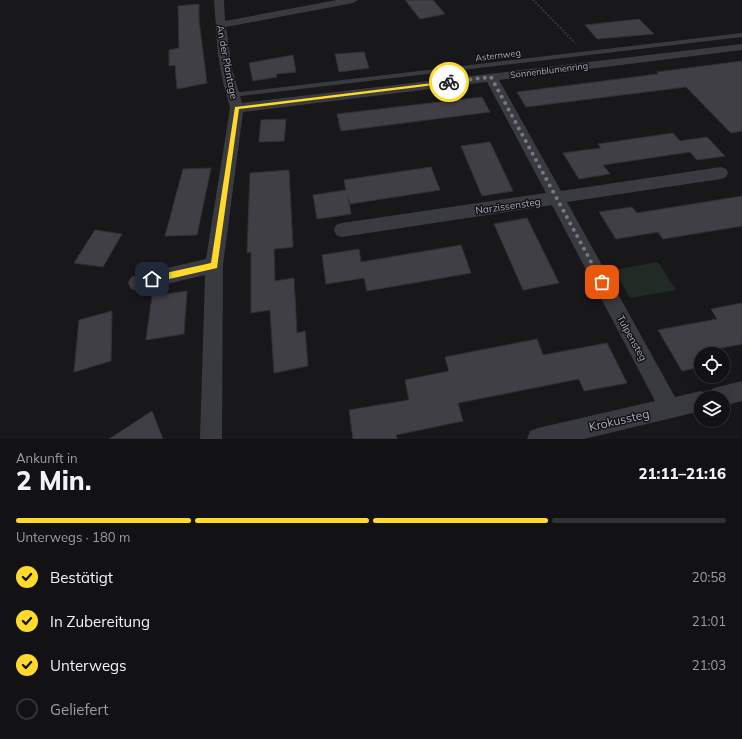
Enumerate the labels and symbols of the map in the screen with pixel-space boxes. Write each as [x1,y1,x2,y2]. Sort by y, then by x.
street label: An der Plantage [213,24,241,100]
street label: Asternweg [475,47,521,63]
street label: Sonnenblumenring [509,60,589,80]
courier [429,62,469,102]
street label: Narzissensteg [475,195,541,217]
pin [135,262,169,296]
pin [585,265,619,299]
street label: Tulpensteg [614,313,650,363]
street label: Krokussteg [587,406,651,434]

